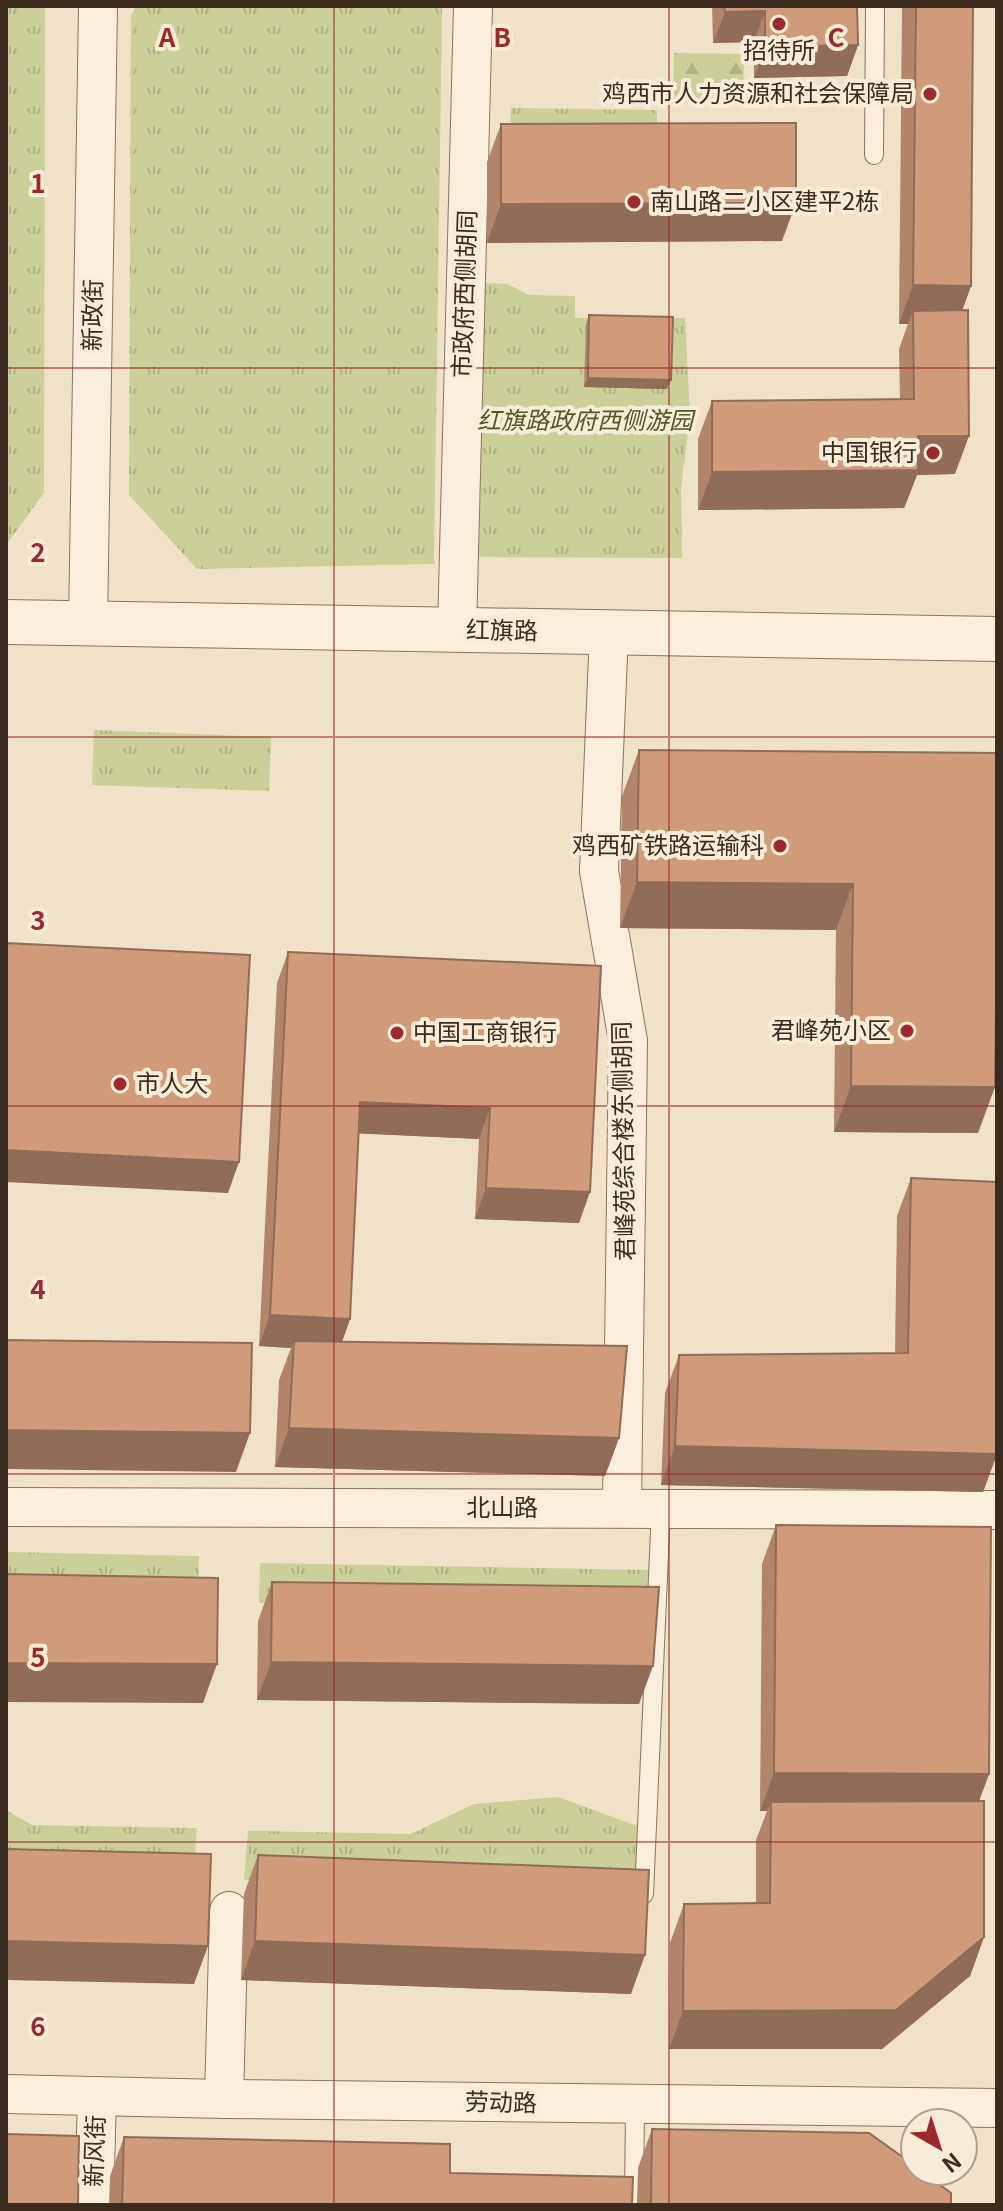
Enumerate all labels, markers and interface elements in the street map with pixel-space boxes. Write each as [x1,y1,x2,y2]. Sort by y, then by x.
marker: 招待所 [770,15,788,33]
text: A [158,17,176,54]
text: B [493,17,511,54]
text: C [827,17,845,54]
place label: 招待所 [743,31,815,66]
place label: 鸡西市人力资源和社会保障局 [602,74,914,109]
marker: 鸡西市人力资源和社会保障局 [921,85,939,103]
text: 1 [30,163,46,200]
place label: 南山路二小区建平2栋 [650,182,879,217]
marker: 南山路二小区建平2栋 [625,193,643,211]
street label: 市政府西侧胡同 [442,209,483,378]
street label: 新政街 [72,279,109,351]
park label: 红旗路政府西侧游园 [477,401,696,436]
place label: 中国银行 [821,433,917,468]
marker: 中国银行 [924,444,942,462]
text: 2 [30,532,46,569]
street label: 红旗路 [466,610,538,647]
place label: 鸡西矿铁路运输科 [572,826,764,861]
marker: 鸡西矿铁路运输科 [771,837,789,855]
text: 3 [30,900,46,937]
place label: 君峰苑小区 [771,1011,891,1046]
place label: 中国工商银行 [413,1013,557,1048]
street label: 君峰苑综合楼东侧胡同 [602,1021,641,1261]
marker: 君峰苑小区 [898,1022,916,1040]
marker: 中国工商银行 [388,1024,406,1042]
place label: 市人大 [136,1064,208,1099]
marker: 市人大 [111,1075,129,1093]
text: 4 [30,1269,46,1306]
street label: 北山路 [466,1488,538,1523]
text: 5 [30,1637,46,1674]
text: 6 [30,2006,46,2043]
street label: 劳动路 [465,2082,537,2119]
north arrow [899,2107,979,2187]
street label: 新风街 [74,2114,111,2188]
text: N [936,2146,969,2182]

